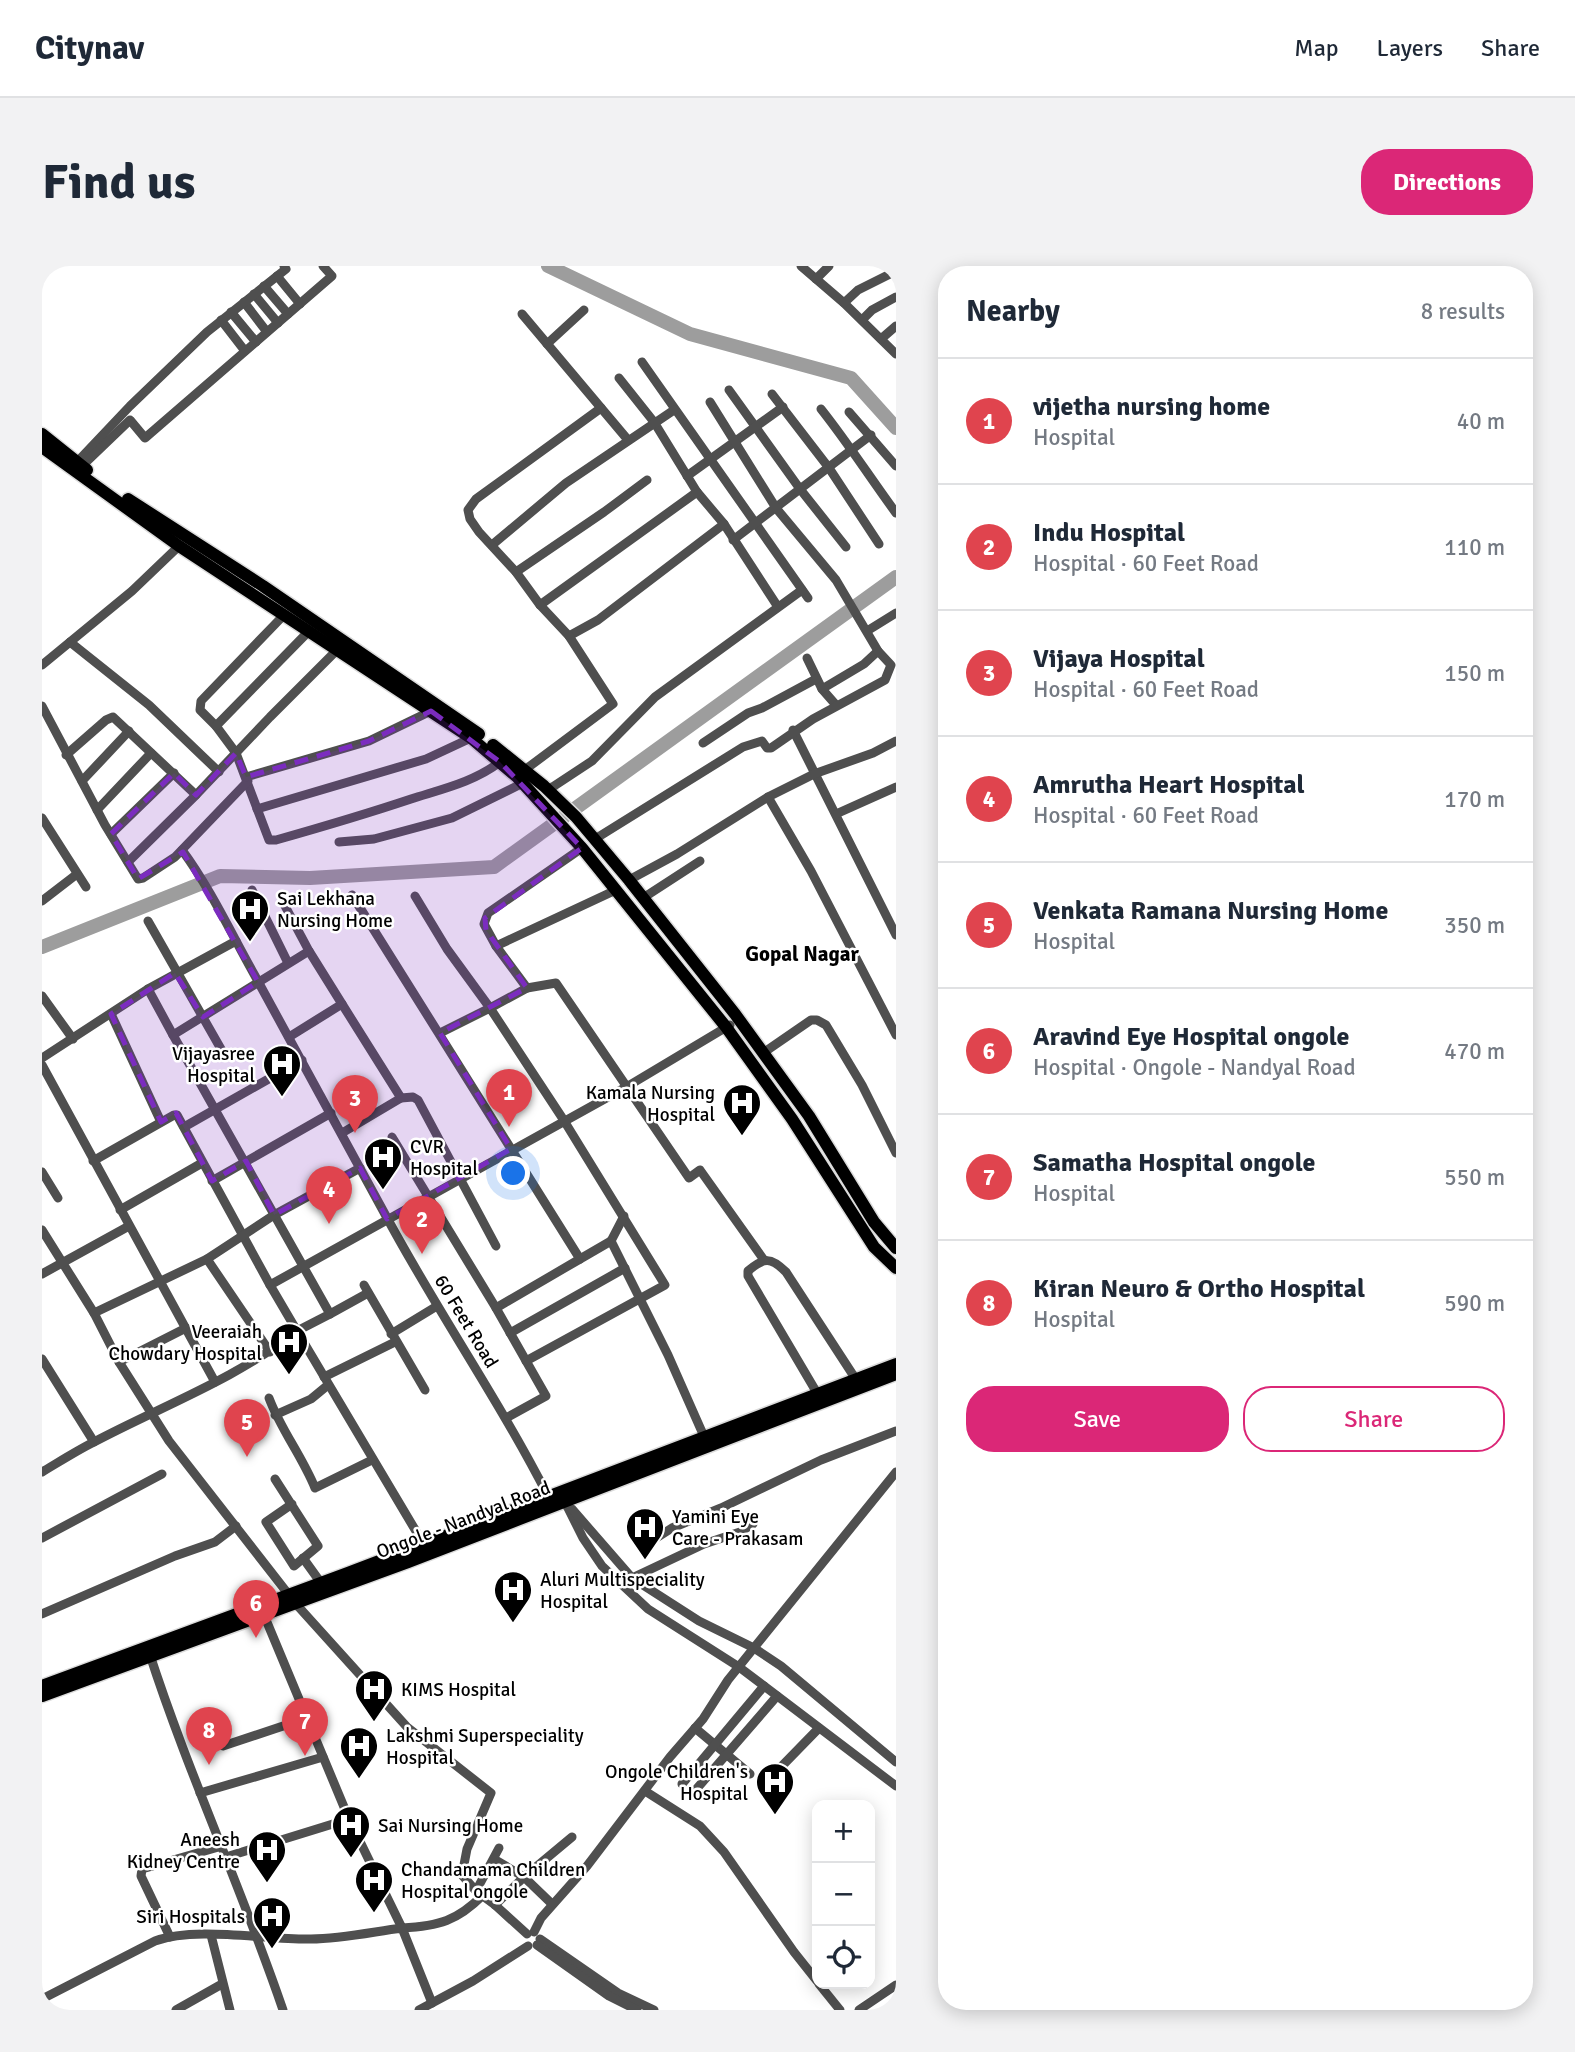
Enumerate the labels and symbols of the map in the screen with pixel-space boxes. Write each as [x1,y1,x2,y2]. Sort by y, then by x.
place label: Sai Lekhana Nursing Home [277,887,393,933]
hospital icon: Sai Lekhana Nursing Home [229,888,271,943]
district label: Gopal Nagar [745,941,859,967]
place label: Vijayasree Hospital [172,1042,255,1088]
hospital icon: Vijayasree Hospital [261,1043,303,1098]
pin: 1 [486,1069,532,1127]
pin: 3 [332,1075,378,1133]
place label: Kamala Nursing Hospital [586,1081,715,1127]
hospital icon: Kamala Nursing Hospital [721,1082,763,1137]
place label: CVR Hospital [410,1135,478,1181]
hospital icon: CVR Hospital [362,1136,404,1191]
your location [496,1156,530,1190]
pin: 4 [306,1166,352,1224]
pin: 2 [399,1196,445,1254]
street label: 60 Feet Road [429,1271,503,1373]
place label: Veeraiah Chowdary Hospital [109,1320,262,1366]
hospital icon: Veeraiah Chowdary Hospital [268,1321,310,1376]
pin: 5 [224,1399,270,1457]
street label: Ongole - Nandyal Road [373,1476,554,1564]
place label: Yamini Eye Care - Prakasam [672,1505,803,1551]
hospital icon: Yamini Eye Care - Prakasam [624,1506,666,1561]
place label: Aluri Multispeciality Hospital [540,1568,705,1614]
hospital icon: Aluri Multispeciality Hospital [492,1569,534,1624]
pin: 6 [233,1580,279,1638]
hospital icon: KIMS Hospital [353,1668,395,1723]
place label: KIMS Hospital [401,1678,516,1702]
pin: 7 [282,1698,328,1756]
pin: 8 [186,1707,232,1765]
place label: Lakshmi Superspeciality Hospital [386,1724,584,1770]
hospital icon: Lakshmi Superspeciality Hospital [338,1725,380,1780]
place label: Ongole Children's Hospital [605,1760,748,1806]
hospital icon: Ongole Children's Hospital [754,1761,796,1816]
hospital icon: Sai Nursing Home [330,1804,372,1859]
place label: Sai Nursing Home [378,1814,523,1838]
place label: Aneesh Kidney Centre [127,1828,240,1874]
hospital icon: Aneesh Kidney Centre [246,1829,288,1884]
place label: Chandamama Children Hospital ongole [401,1858,585,1904]
hospital icon: Chandamama Children Hospital ongole [353,1859,395,1914]
hospital icon: Siri Hospitals [251,1895,293,1950]
place label: Siri Hospitals [136,1905,245,1929]

